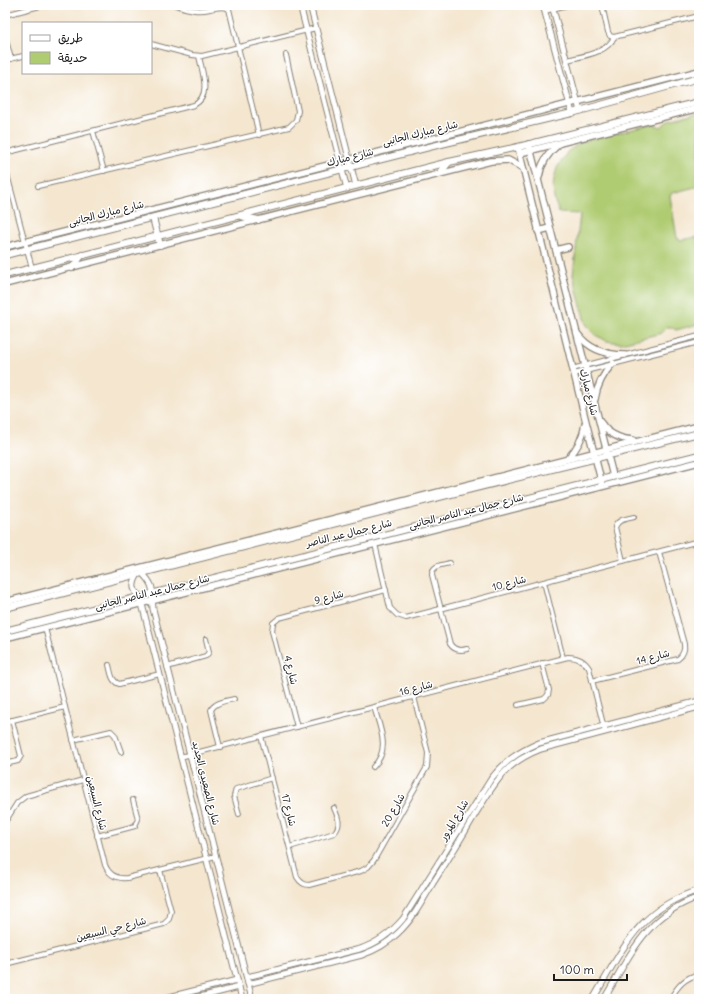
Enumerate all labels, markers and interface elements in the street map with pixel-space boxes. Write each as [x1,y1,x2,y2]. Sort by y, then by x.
legend [22,22,152,74]
text: طريق [58,30,83,45]
text: حديقة [58,50,87,65]
street label: شارع مبارك الجانبى [381,117,460,150]
street label: شارع مبارك [325,145,375,170]
street label: شارع مبارك الجانبى [67,197,146,230]
street label: شارع مبارك [576,367,601,417]
street label: شارع جمال عبد الناصر الجانبى [407,490,525,533]
street label: شارع جمال عبد الناصر [304,516,394,551]
street label: شارع جمال عبد الناصر الجانبى [93,571,211,614]
street label: شارع 10 [491,572,528,595]
street label: شارع 9 [313,587,346,608]
street label: شارع 14 [635,646,671,669]
street label: شارع 4 [280,654,301,687]
street label: شارع 16 [398,677,434,700]
street label: شارع الصعيدى الجديد [188,739,223,827]
street label: شارع السبعين [83,774,110,832]
street label: شارع 20 [378,791,409,829]
street label: شارع 17 [278,792,299,828]
street label: شارع المرور [436,797,472,844]
street label: شارع حي السبعين [75,914,148,947]
scale bar [554,956,627,982]
text: 100 m [560,962,594,977]

